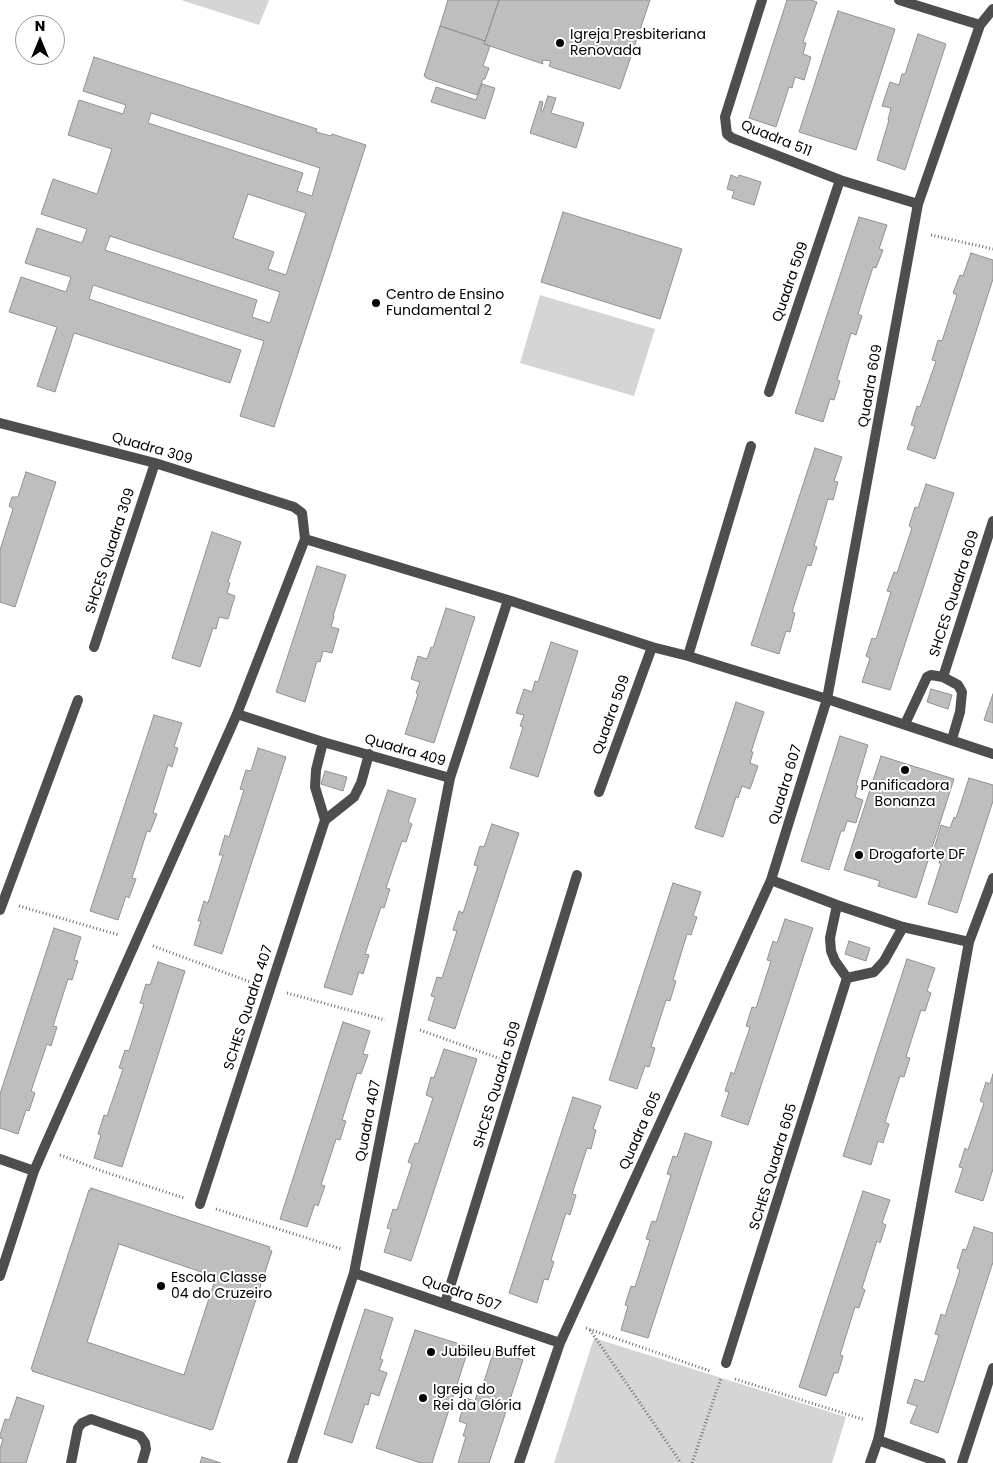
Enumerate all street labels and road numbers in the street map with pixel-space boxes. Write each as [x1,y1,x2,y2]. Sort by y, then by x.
street label: Quadra 511 [738,117,814,161]
street label: Quadra 509 [769,240,813,324]
street label: Quadra 609 [855,343,887,429]
street label: Quadra 309 [110,429,194,469]
street label: SHCES Quadra 309 [83,486,139,616]
street label: SHCES Quadra 609 [927,529,983,659]
street label: Quadra 509 [590,673,634,757]
street label: Quadra 409 [362,731,448,771]
street label: Quadra 607 [766,743,806,827]
street label: SCHES Quadra 407 [221,943,277,1073]
street label: SHCES Quadra 509 [471,1020,525,1150]
street label: Quadra 407 [353,1079,385,1163]
street label: Quadra 605 [616,1089,666,1173]
street label: SCHES Quadra 605 [747,1102,801,1232]
street label: Quadra 507 [419,1273,503,1315]

